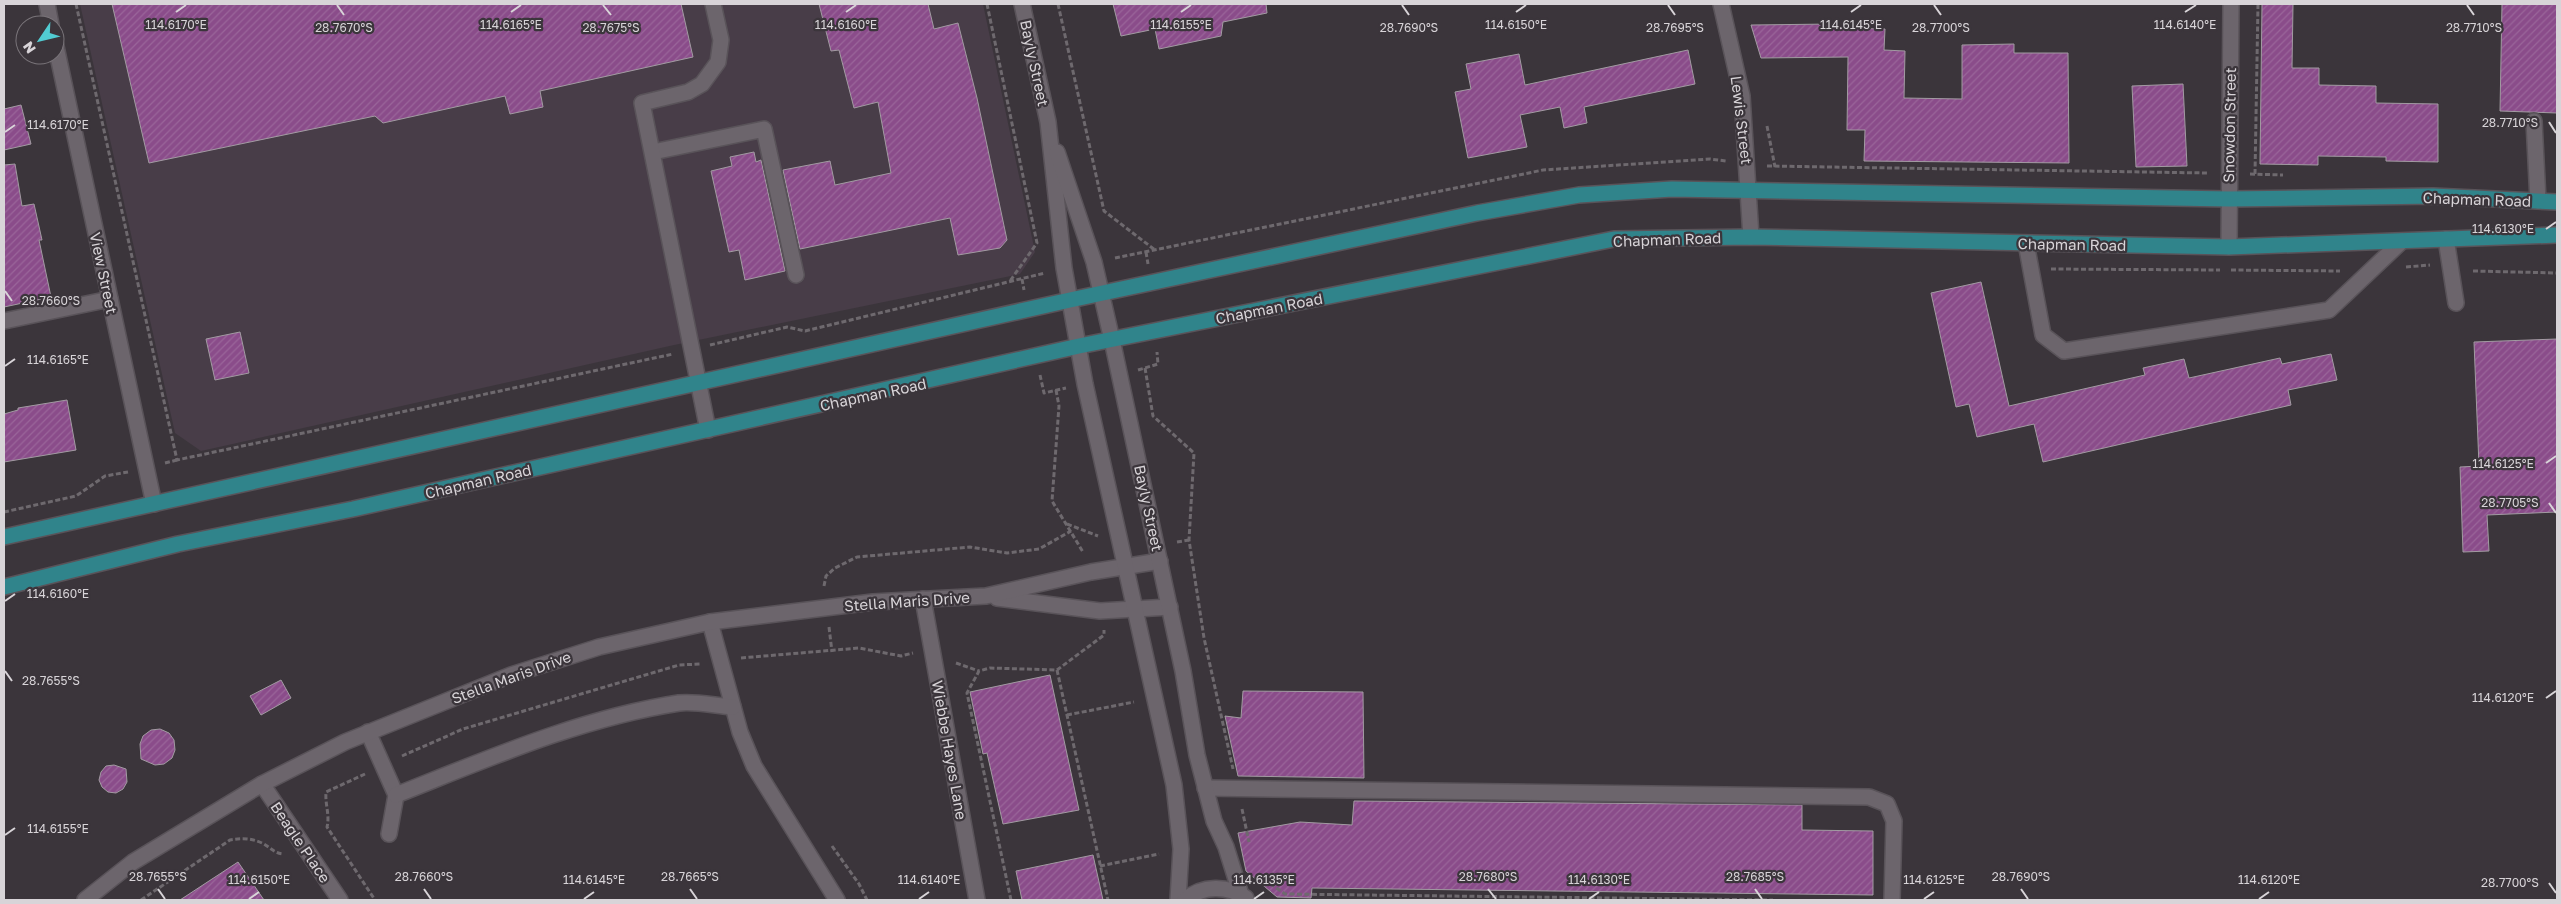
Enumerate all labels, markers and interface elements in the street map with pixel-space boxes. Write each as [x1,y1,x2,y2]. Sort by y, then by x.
north arrow [15,15,65,65]
text: 114.6170°E [145,17,207,32]
text: 114.6165°E [480,17,542,32]
text: 114.6160°E [815,17,877,32]
text: 114.6155°E [1150,17,1212,32]
text: 114.6150°E [1485,17,1547,32]
text: 114.6145°E [1820,17,1882,32]
text: 114.6140°E [2154,17,2216,32]
street label: Bayly Street [1017,18,1053,108]
text: 28.7670°S [315,20,373,35]
text: 28.7675°S [582,20,640,35]
text: 28.7690°S [1380,20,1439,35]
text: 28.7695°S [1646,20,1704,35]
text: 28.7700°S [1912,20,1970,35]
text: 28.7710°S [2446,20,2502,35]
text: N [19,39,39,57]
street label: Snowdon Street [2219,67,2239,183]
street label: Lewis Street [1728,75,1756,165]
text: 28.7710°S [2482,115,2538,130]
text: 114.6170°E [27,117,89,132]
street label: Chapman Road [2422,188,2532,210]
text: 114.6130°E [2472,221,2534,236]
street label: Chapman Road [1612,228,1722,250]
street label: View Street [87,231,121,315]
street label: Chapman Road [2018,234,2126,254]
street label: Chapman Road [1214,289,1324,327]
text: 28.7660°S [22,293,81,308]
text: 114.6165°E [27,352,89,367]
street label: Chapman Road [818,374,928,414]
text: 114.6125°E [2472,456,2534,471]
street label: Chapman Road [423,460,533,502]
street label: Bayly Street [1131,463,1167,553]
text: 28.7705°S [2481,495,2539,510]
text: 114.6160°E [27,586,89,601]
street label: Stella Maris Drive [844,588,971,614]
street label: Stella Maris Drive [449,647,574,707]
text: 28.7655°S [22,673,80,688]
street label: Wiebbe Hayes Lane [929,679,971,821]
text: 114.6120°E [2472,690,2534,705]
street label: Beagle Place [267,798,335,886]
text: 114.6155°E [27,821,89,836]
text: 28.7655°S [129,869,187,884]
text: 28.7660°S [395,869,454,884]
text: 28.7665°S [661,869,719,884]
text: 28.7680°S [1459,869,1518,884]
text: 28.7685°S [1726,869,1784,884]
text: 28.7690°S [1992,869,2051,884]
text: 114.6150°E [228,872,290,887]
text: 114.6145°E [563,872,625,887]
text: 114.6140°E [898,872,960,887]
text: 114.6135°E [1233,872,1295,887]
text: 114.6130°E [1568,872,1630,887]
text: 114.6125°E [1903,872,1965,887]
text: 114.6120°E [2238,872,2300,887]
text: 28.7700°S [2481,875,2539,890]

